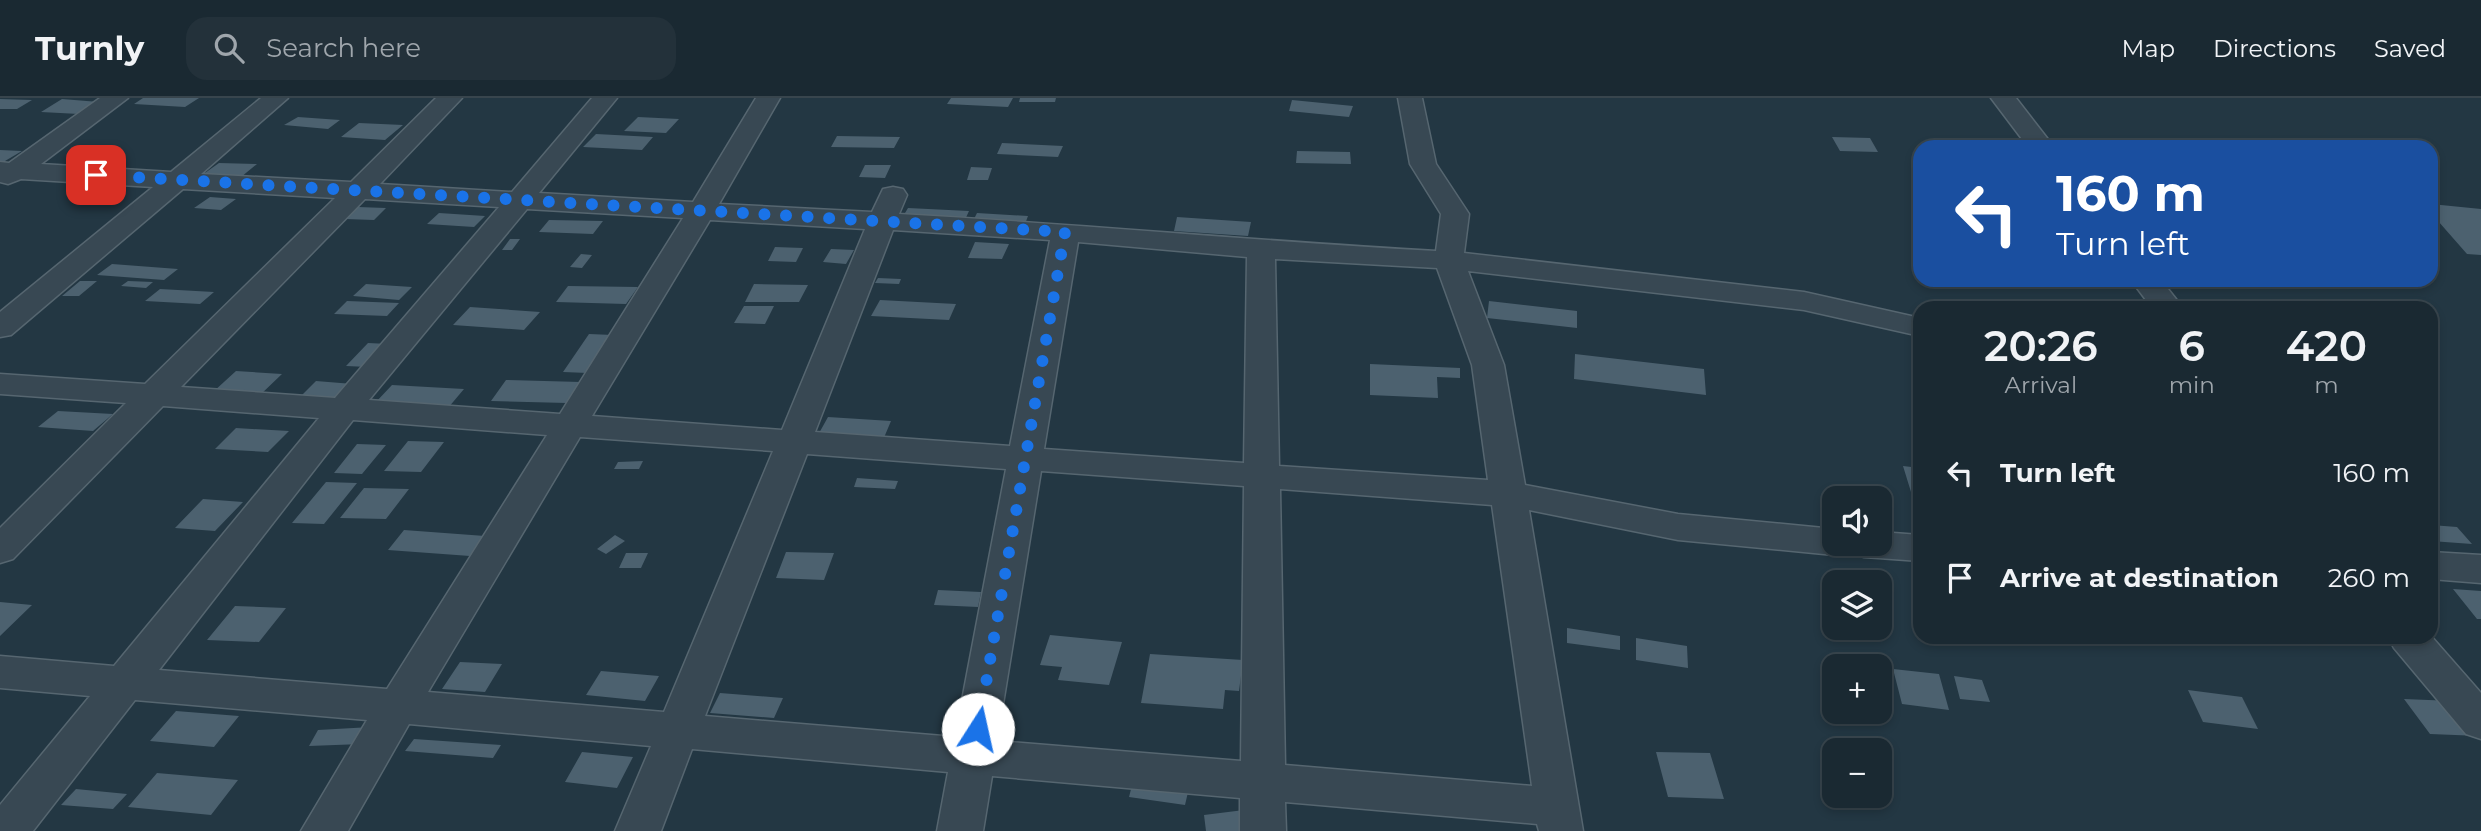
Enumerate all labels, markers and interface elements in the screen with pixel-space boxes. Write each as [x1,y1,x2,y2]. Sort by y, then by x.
search box [186,17,676,80]
text: Turnly [35,28,144,68]
icon: search [210,29,248,67]
text: Search here [266,32,421,64]
text: Map [2122,34,2175,63]
text: Directions [2213,34,2336,63]
text: Saved [2374,34,2446,63]
pin [66,145,126,205]
icon: arrive [77,156,115,194]
text: 160 m [2056,164,2205,223]
icon: left [1941,168,2032,259]
text: Turn left [2056,224,2190,263]
text: 20:26 [1984,320,2098,372]
text: 6 [2179,320,2205,372]
text: 420 [2286,320,2367,372]
text: Arrival [2005,371,2077,399]
text: min [2169,371,2215,399]
text: m [2314,371,2339,399]
icon: left [1941,454,1979,492]
text: Turn left [2000,457,2116,489]
text: 160 m [2333,457,2410,489]
map controls [1822,486,1892,808]
button: sound [1822,486,1892,556]
icon: arrive [1941,559,1979,597]
text: Arrive at destination [2000,562,2279,594]
text: 260 m [2328,562,2410,594]
button: layers [1822,570,1892,640]
button: + [1822,654,1892,724]
position arrow [941,692,1015,766]
button: − [1822,738,1892,808]

